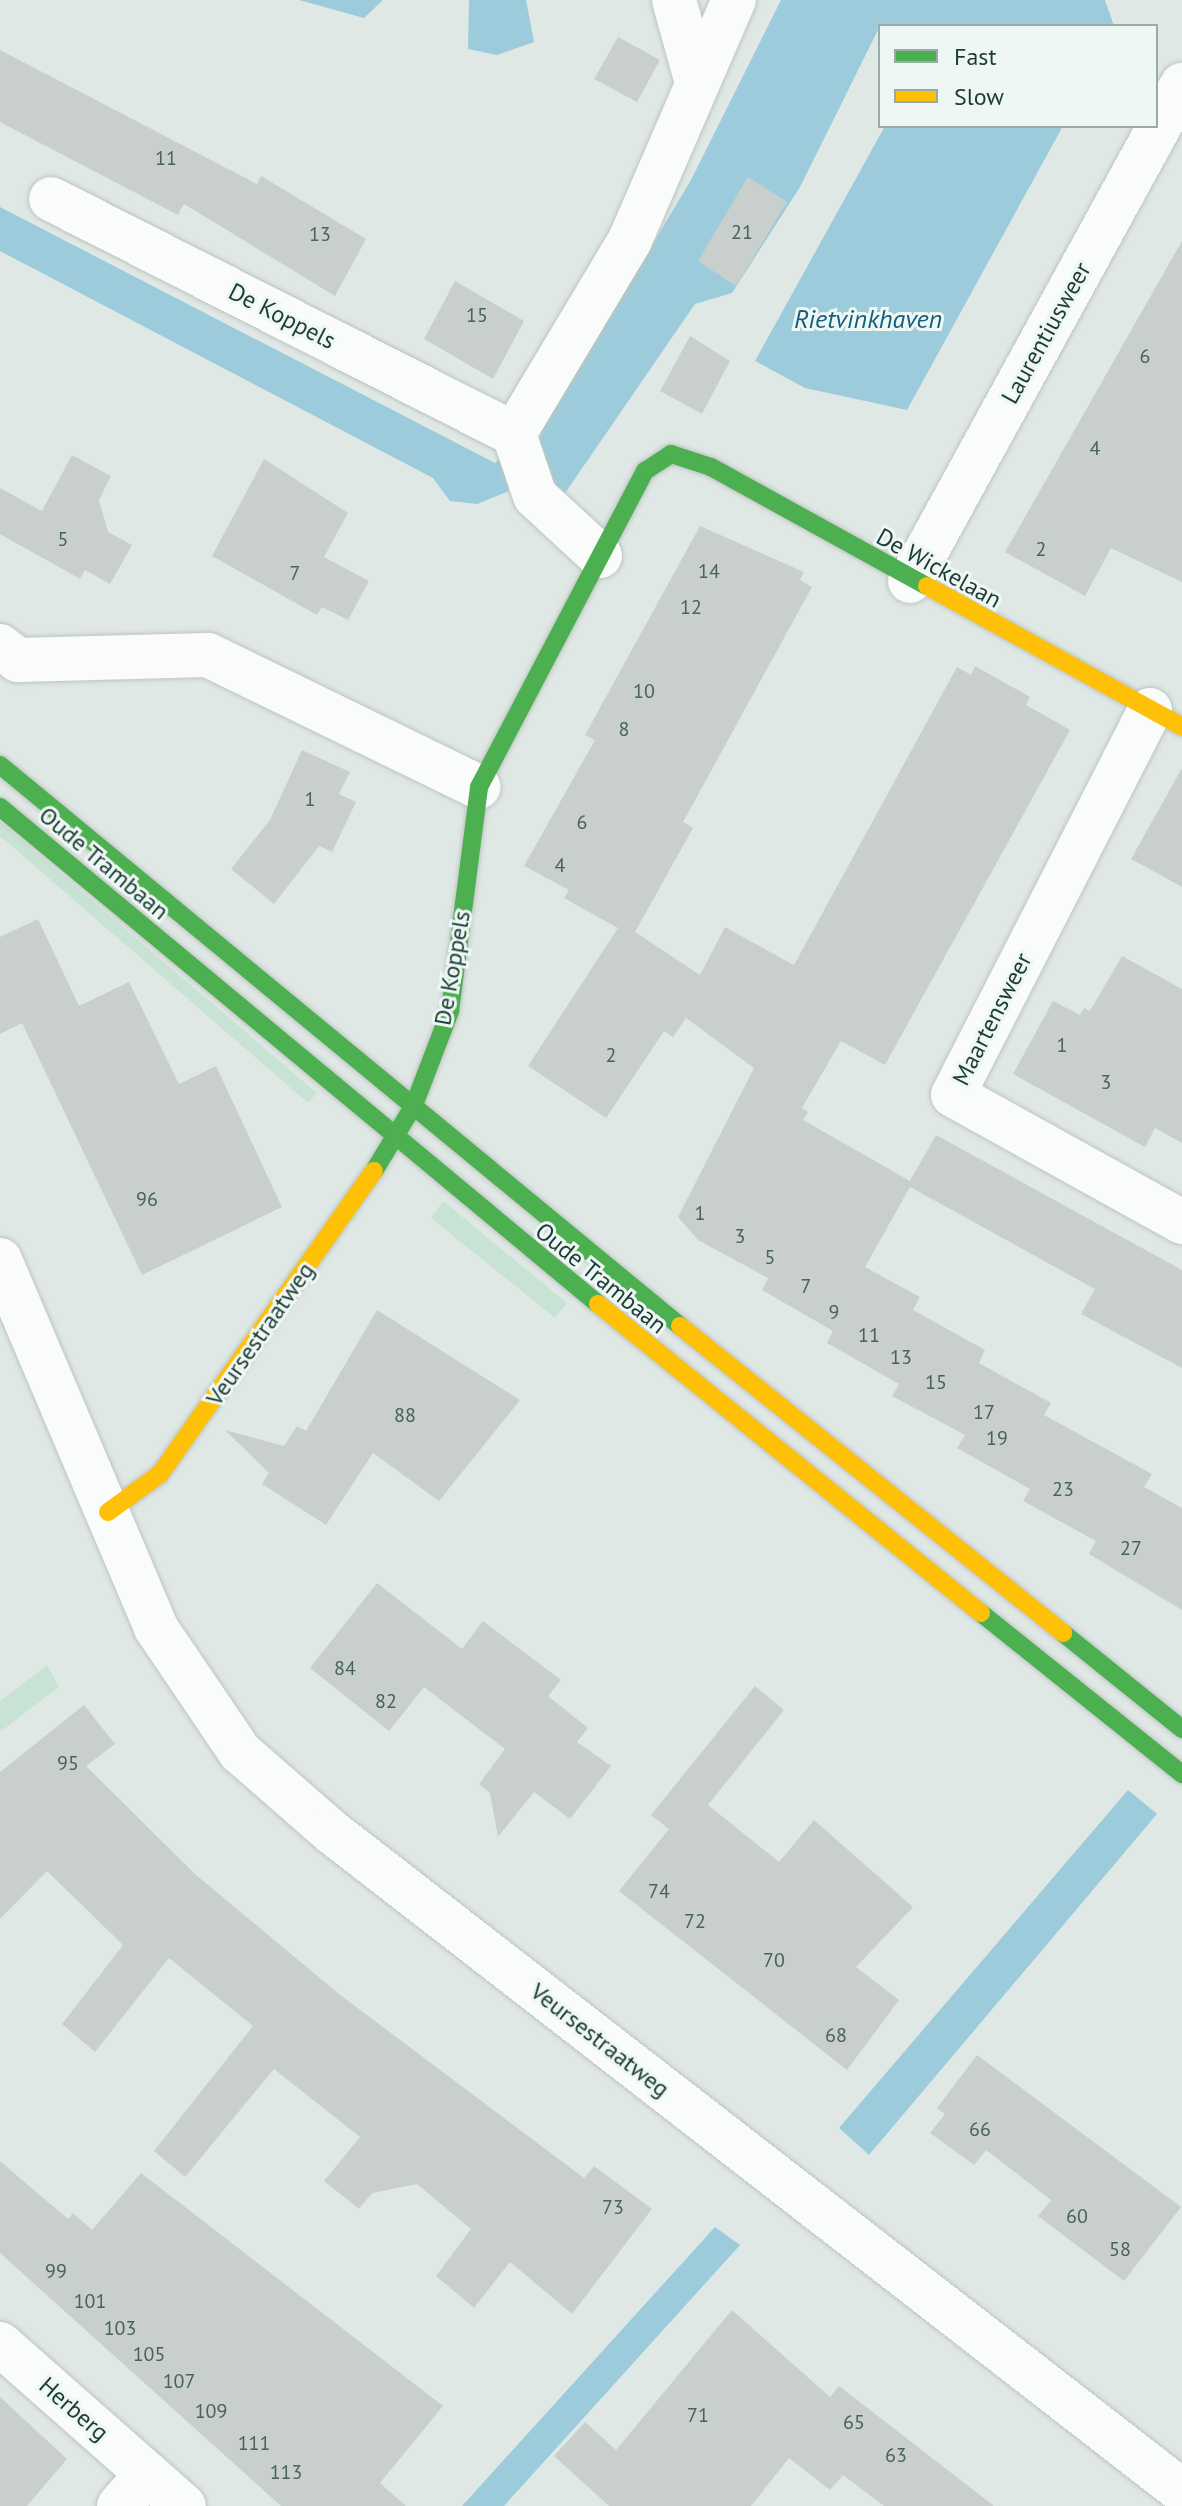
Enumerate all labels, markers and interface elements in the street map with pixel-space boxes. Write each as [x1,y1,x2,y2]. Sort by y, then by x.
legend [878,24,1158,128]
text: Fast [954,41,997,72]
text: Slow [954,81,1004,112]
house number: 11 [155,146,177,170]
house number: 21 [731,220,753,244]
house number: 13 [309,222,331,246]
street label: Laurentiusweer [995,257,1097,409]
street label: De Koppels [224,277,340,355]
house number: 15 [466,303,488,327]
water label: Rietvinkhaven [794,303,942,335]
house number: 6 [1140,344,1150,368]
house number: 4 [1090,436,1100,460]
street label: De Wickelaan [871,522,1007,614]
house number: 5 [58,527,68,551]
house number: 2 [1036,537,1046,561]
house number: 14 [698,559,720,583]
house number: 7 [290,561,300,585]
house number: 12 [680,595,702,619]
house number: 10 [633,679,655,703]
house number: 8 [619,717,629,741]
house number: 1 [305,787,315,811]
street label: Oude Trambaan [33,800,175,926]
house number: 6 [577,810,587,834]
house number: 4 [555,853,565,877]
street label: De Koppels [428,908,476,1028]
street label: Maartensweer [946,948,1038,1090]
house number: 1 [1057,1033,1067,1057]
house number: 2 [606,1043,616,1067]
house number: 3 [1101,1070,1111,1094]
house number: 96 [136,1187,158,1211]
house number: 1 [695,1201,705,1225]
street label: Oude Trambaan [529,1216,673,1340]
house number: 3 [735,1224,745,1248]
house number: 5 [765,1245,775,1269]
street label: Veursestraatweg [200,1257,320,1411]
house number: 7 [801,1274,811,1298]
house number: 9 [829,1300,839,1324]
house number: 11 [858,1323,880,1347]
house number: 13 [890,1345,912,1369]
house number: 15 [925,1370,947,1394]
house number: 17 [973,1400,995,1424]
house number: 88 [394,1403,416,1427]
house number: 19 [986,1426,1008,1450]
house number: 23 [1052,1477,1074,1501]
house number: 27 [1120,1536,1142,1560]
house number: 84 [334,1656,356,1680]
house number: 82 [375,1689,397,1713]
house number: 95 [57,1751,79,1775]
house number: 74 [648,1879,670,1903]
house number: 72 [684,1909,706,1933]
house number: 70 [763,1948,785,1972]
street label: Veursestraatweg [525,1977,675,2103]
house number: 68 [825,2023,847,2047]
house number: 66 [969,2117,991,2141]
house number: 73 [602,2195,624,2219]
house number: 60 [1066,2204,1088,2228]
house number: 58 [1109,2237,1131,2261]
house number: 99 [45,2259,67,2283]
house number: 101 [74,2289,106,2313]
house number: 103 [104,2316,136,2340]
house number: 105 [133,2342,165,2366]
house number: 107 [163,2369,195,2393]
street label: Herberg [33,2371,115,2447]
house number: 109 [195,2399,227,2423]
house number: 71 [687,2403,709,2427]
house number: 65 [843,2410,865,2434]
house number: 111 [238,2431,270,2455]
house number: 63 [885,2443,907,2467]
house number: 113 [270,2460,302,2484]

